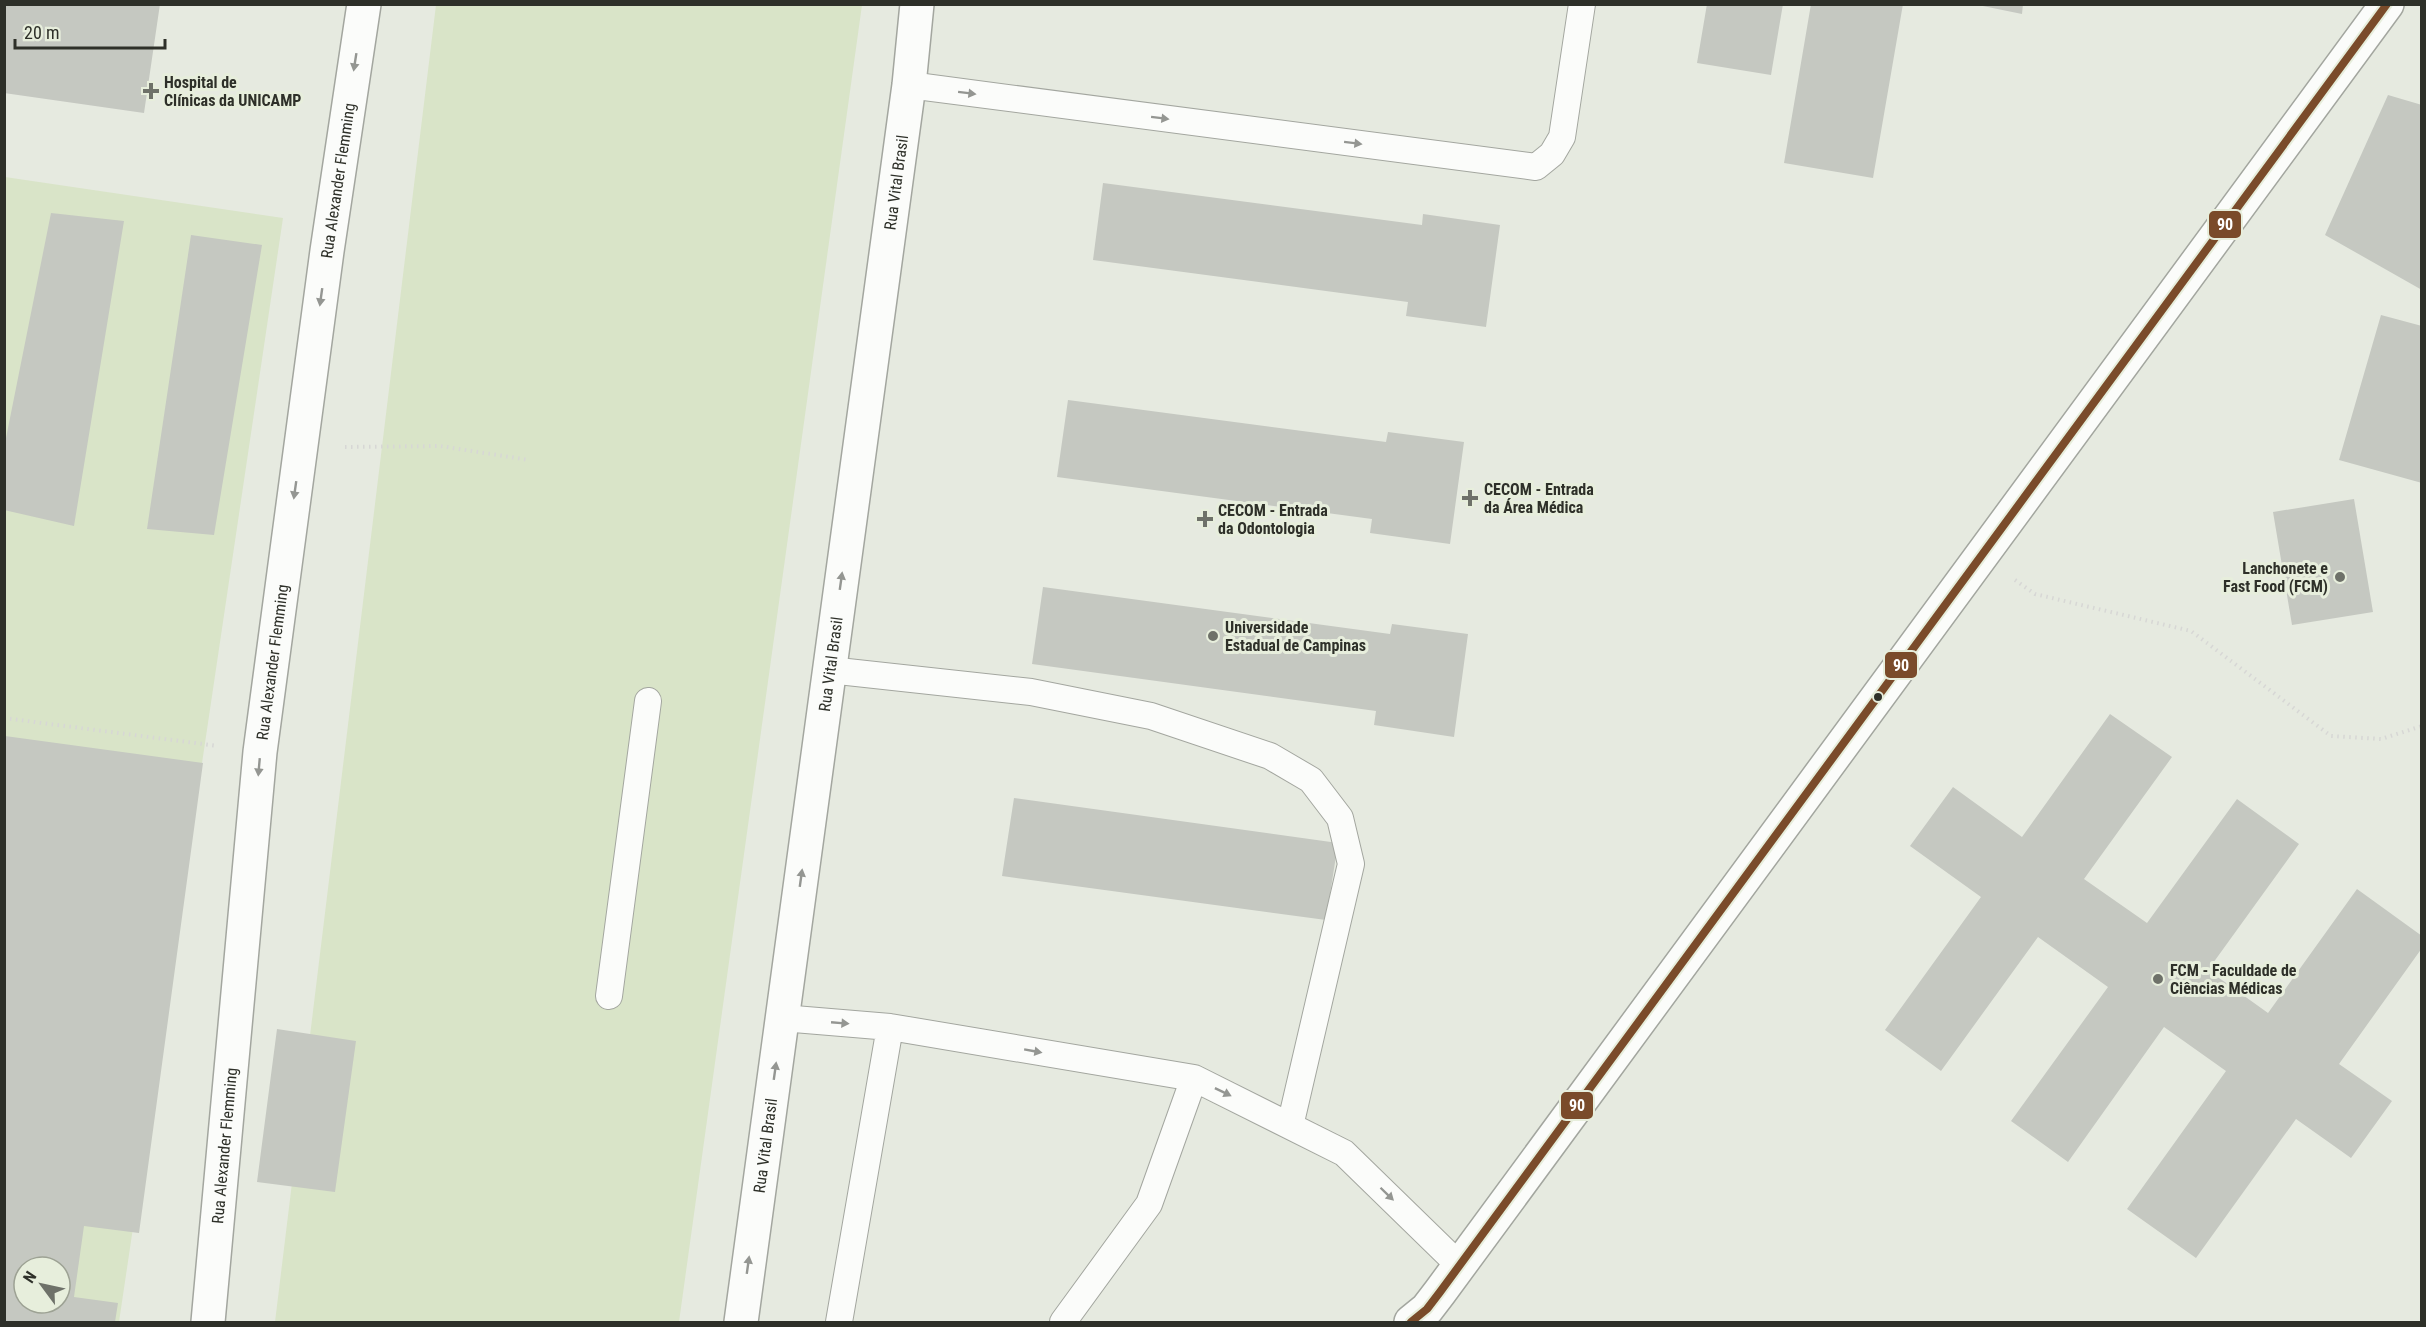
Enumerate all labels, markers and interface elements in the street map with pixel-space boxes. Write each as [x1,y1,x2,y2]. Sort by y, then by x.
scale bar [15,12,165,50]
text: 20 m [24,22,59,43]
one-way arrow [351,53,360,72]
place label: Hospital de Clínicas da UNICAMP [164,73,301,110]
marker: Hospital de Clínicas da UNICAMP [142,82,160,100]
one-way arrow [957,88,976,97]
street label: Rua Alexander Flemming [317,102,359,259]
one-way arrow [1151,113,1170,123]
street label: Rua Vital Brasil [880,134,912,231]
one-way arrow [1344,139,1363,148]
line badge: 90 [2208,210,2242,239]
text: 90 [2217,215,2233,234]
one-way arrow [316,287,325,306]
place label: CECOM - Entrada da Área Médica [1484,480,1594,517]
one-way arrow [290,481,299,500]
marker: CECOM - Entrada da Área Médica [1461,489,1479,507]
place label: CECOM - Entrada da Odontologia [1218,501,1328,538]
marker: CECOM - Entrada da Odontologia [1196,510,1214,528]
place label: Lanchonete e Fast Food (FCM) [2223,559,2328,596]
marker: Lanchonete e Fast Food (FCM) [2333,570,2347,584]
one-way arrow [837,571,846,590]
street label: Rua Alexander Flemming [252,583,292,741]
street label: Rua Vital Brasil [815,615,846,713]
place label: Universidade Estadual de Campinas [1225,618,1366,655]
marker: Universidade Estadual de Campinas [1206,629,1220,643]
line badge: 90 [1884,651,1918,679]
text: 90 [1893,656,1909,675]
unlabelled marker [1872,691,1884,703]
one-way arrow [254,757,264,776]
one-way arrow [796,868,805,887]
place label: FCM - Faculdade de Ciências Médicas [2170,961,2297,998]
marker: FCM - Faculdade de Ciências Médicas [2151,972,2165,986]
one-way arrow [831,1018,850,1028]
one-way arrow [1024,1047,1043,1056]
one-way arrow [770,1062,779,1081]
street label: Rua Alexander Flemming [208,1067,241,1225]
one-way arrow [1214,1088,1231,1097]
line badge: 90 [1560,1091,1594,1120]
text: 90 [1569,1096,1585,1115]
street label: Rua Vital Brasil [749,1097,781,1194]
one-way arrow [1379,1187,1394,1201]
north arrow [12,1255,72,1315]
one-way arrow [744,1255,753,1274]
text: N [19,1268,40,1286]

